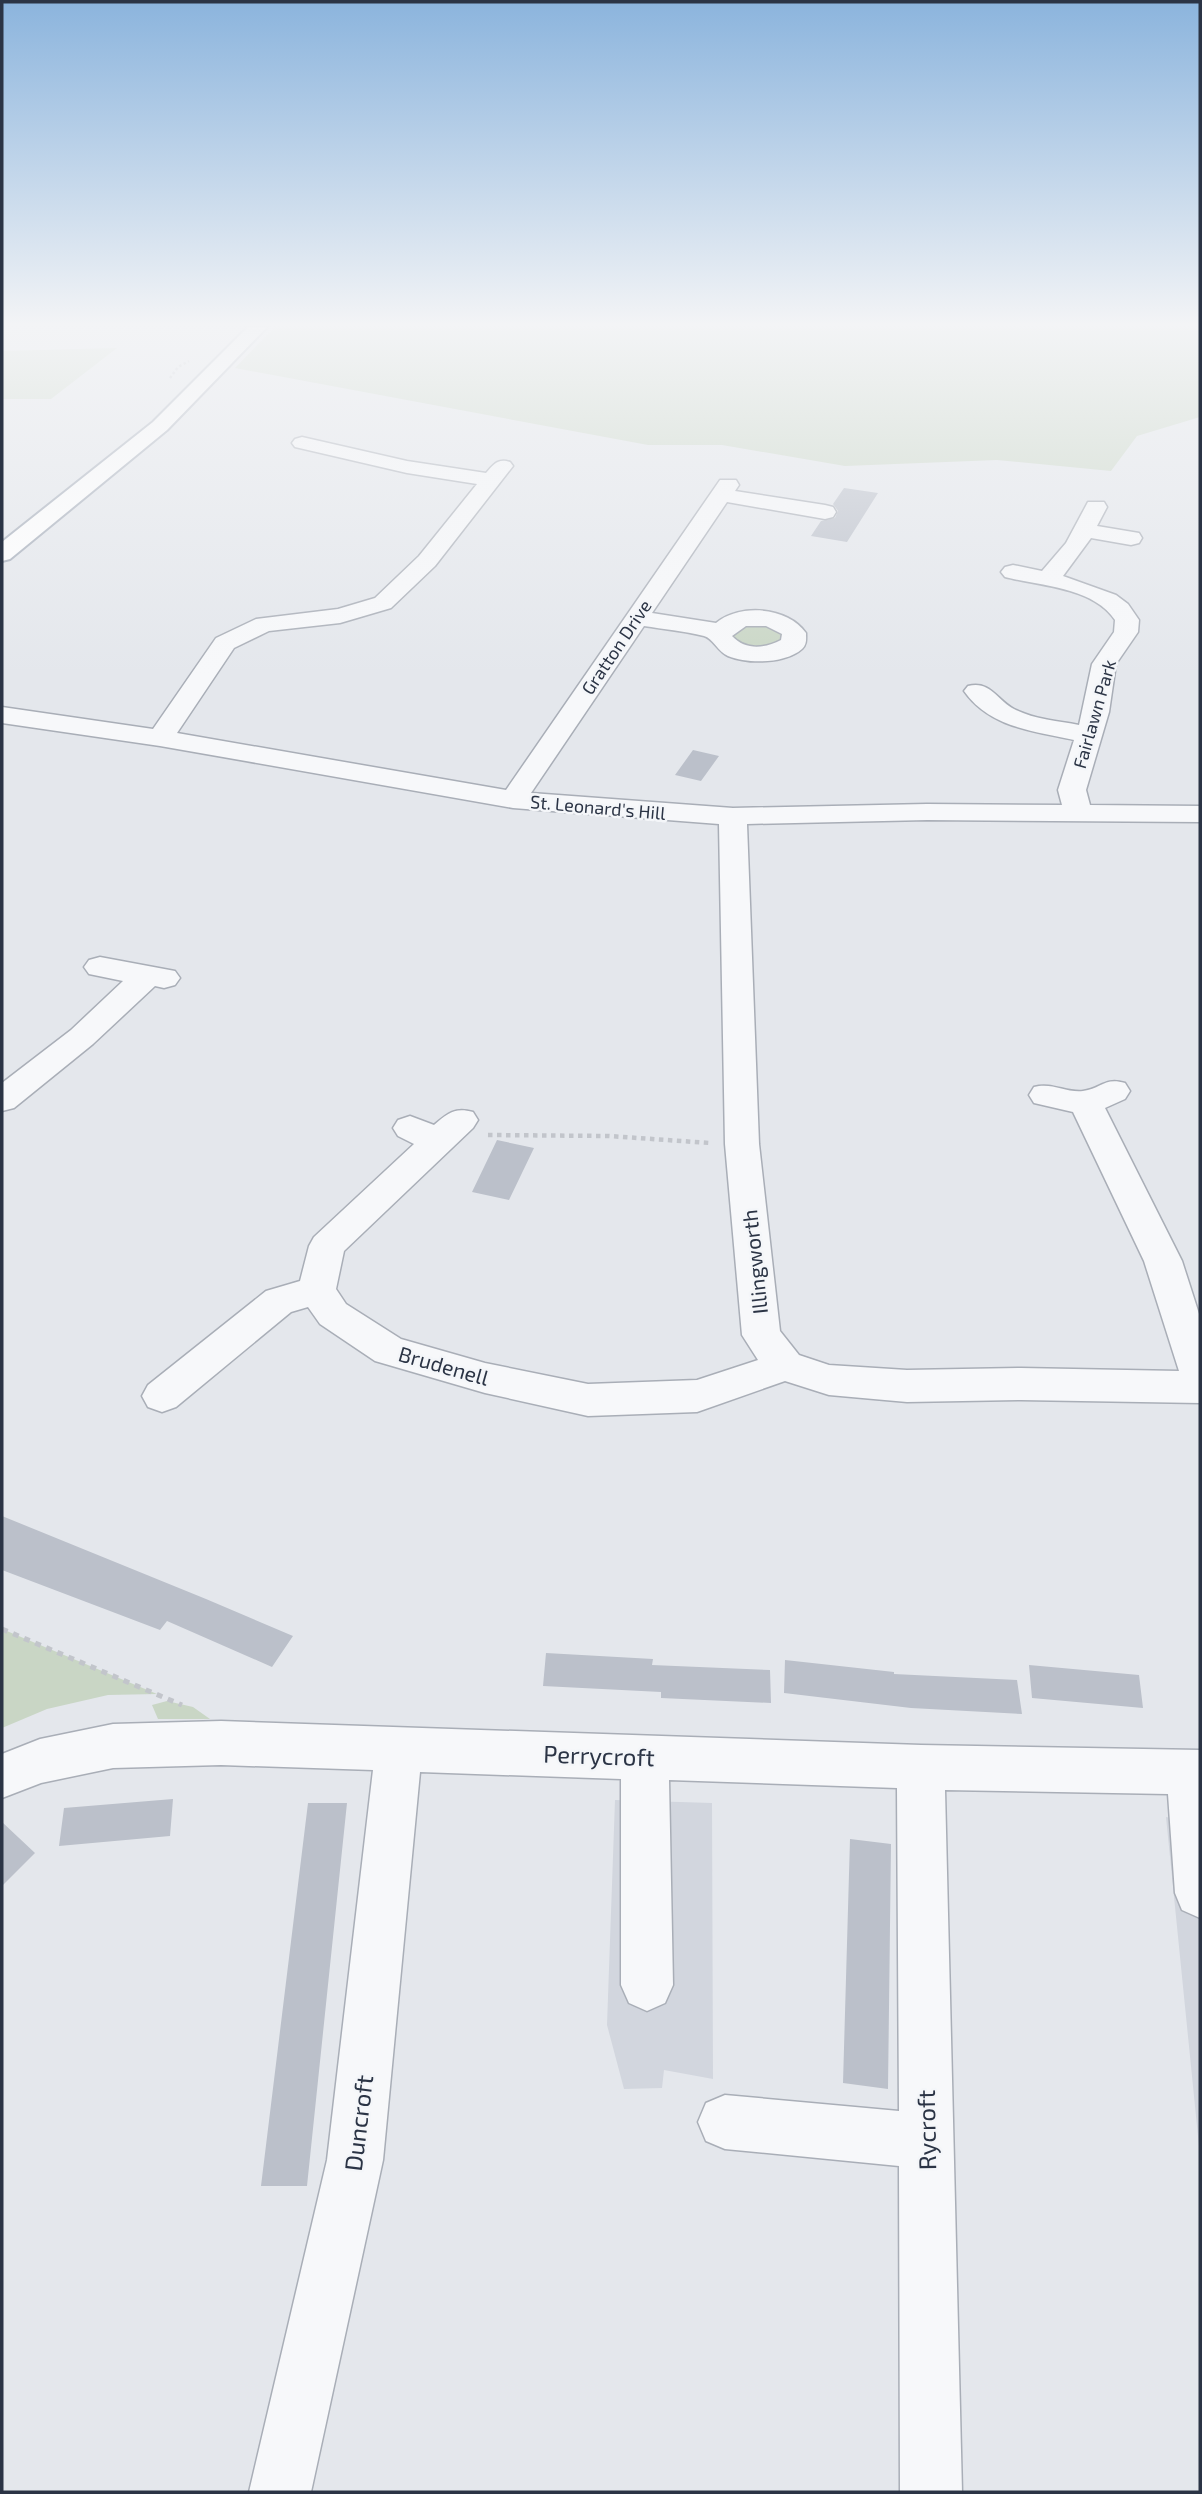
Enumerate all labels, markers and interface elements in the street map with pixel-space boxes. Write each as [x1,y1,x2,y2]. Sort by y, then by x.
street label: Gratton Drive [576,595,656,699]
street label: Fairlawn Park [1068,657,1120,771]
street label: St. Leonard's Hill [529,790,667,824]
street label: Illingworth [736,1209,772,1315]
street label: Brudenell [396,1340,493,1390]
street label: Perrycroft [543,1739,655,1771]
street label: Duncroft [338,2073,378,2173]
street label: Rycroft [911,2090,941,2170]

